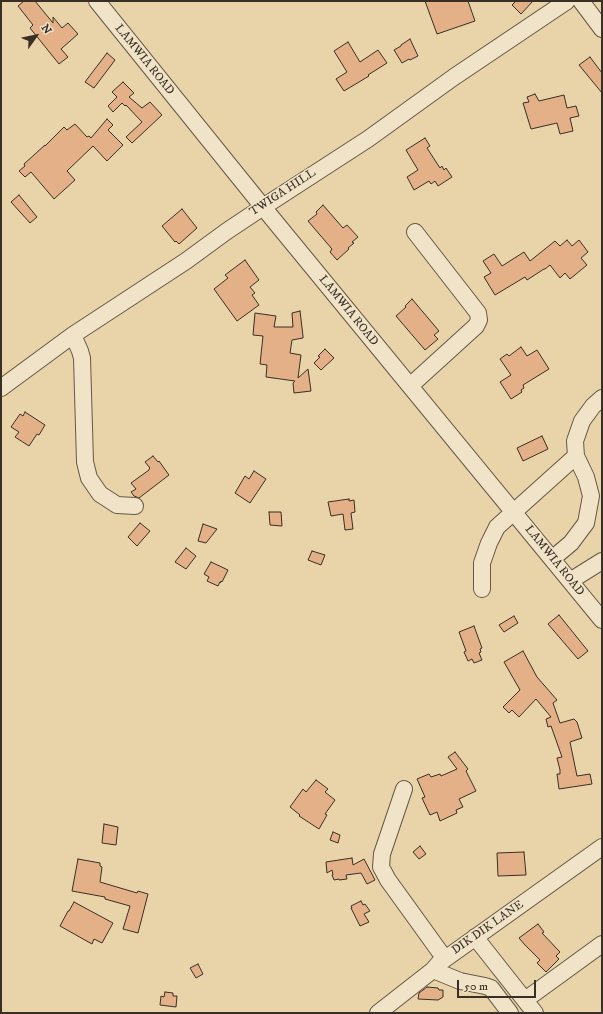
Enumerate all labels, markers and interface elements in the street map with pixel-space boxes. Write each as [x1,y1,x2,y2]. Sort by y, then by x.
north arrow [16,16,56,56]
text: N [38,22,54,37]
street label: LAMWIA ROAD [111,22,177,98]
street label: TWIGA HILL [247,166,319,220]
street label: LAMWIA ROAD [315,273,381,349]
street label: LAMWIA ROAD [521,523,587,599]
street label: DIK DIK LANE [449,898,527,958]
scale bar [459,972,538,998]
text: 50 m [464,979,488,994]

